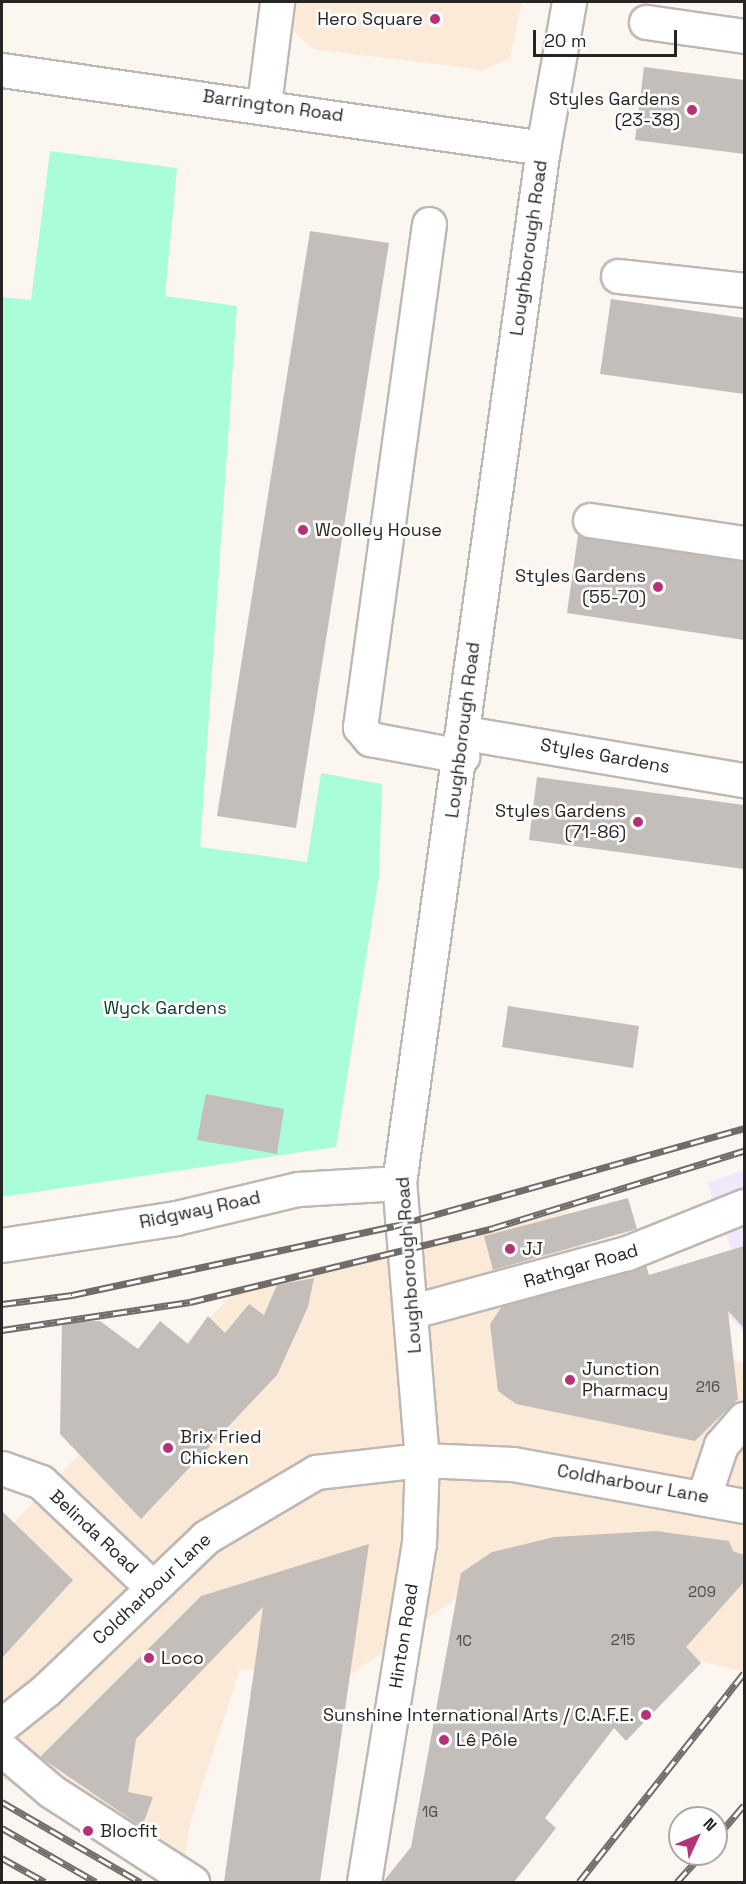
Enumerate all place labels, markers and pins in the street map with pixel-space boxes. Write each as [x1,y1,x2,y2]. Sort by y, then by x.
place label: Hero Square [317,8,423,30]
marker: Hero Square [428,12,442,26]
place label: Styles Gardens (23-38) [549,89,680,132]
marker: Styles Gardens (23-38) [685,103,699,117]
place label: Woolley House [315,519,442,541]
marker: Woolley House [296,523,310,537]
place label: Styles Gardens (55-70) [515,566,646,608]
marker: Styles Gardens (55-70) [651,580,665,594]
place label: Styles Gardens (71-86) [495,801,626,844]
marker: Styles Gardens (71-86) [631,815,645,829]
place label: JJ [522,1238,543,1260]
marker: JJ [503,1242,517,1256]
place label: Junction Pharmacy [582,1359,668,1402]
marker: Junction Pharmacy [563,1373,577,1387]
place label: Brix Fried Chicken [180,1427,262,1470]
marker: Brix Fried Chicken [161,1441,175,1455]
place label: Loco [161,1647,204,1669]
marker: Loco [142,1651,156,1665]
place label: Sunshine International Arts / C.A.F.E. [323,1704,634,1726]
marker: Sunshine International Arts / C.A.F.E. [639,1708,653,1722]
place label: Lê Pôle [456,1729,518,1751]
marker: Lê Pôle [437,1733,451,1747]
place label: Blocfit [100,1820,158,1842]
marker: Blocfit [81,1824,95,1838]

